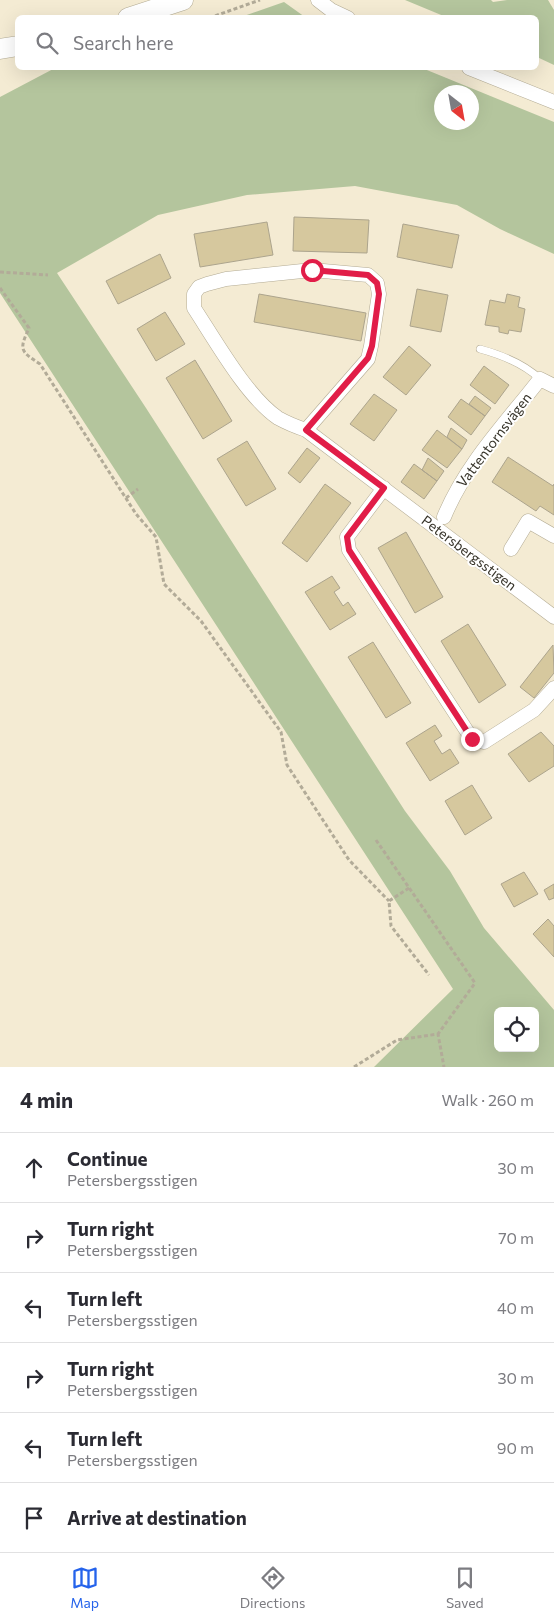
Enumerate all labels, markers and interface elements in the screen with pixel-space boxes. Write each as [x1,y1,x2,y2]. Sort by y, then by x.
search box [15,15,539,70]
icon: search [33,29,61,57]
text: Search here [73,31,173,54]
north arrow [434,85,479,130]
route start [301,259,324,282]
street label: Vattentornsvägen [453,389,535,490]
street label: Petersbergsstigen [419,511,520,594]
route end [461,728,484,751]
map controls [494,1007,539,1052]
button: locate [494,1007,539,1052]
text: 4 min [20,1087,73,1112]
text: Walk · 260 m [442,1090,534,1109]
text: Continue [67,1147,147,1170]
icon: ahead [20,1154,48,1182]
text: 30 m [497,1158,534,1177]
text: Petersbergsstigen [67,1170,198,1189]
text: Turn right [67,1217,154,1240]
icon: right [20,1224,48,1252]
text: 70 m [498,1228,534,1247]
text: Petersbergsstigen [67,1240,198,1259]
text: Turn left [67,1287,142,1310]
icon: left [20,1294,48,1322]
text: 40 m [497,1298,534,1317]
text: Petersbergsstigen [67,1310,198,1329]
text: Turn right [67,1357,154,1380]
icon: right [20,1364,48,1392]
text: 30 m [497,1368,534,1387]
text: Petersbergsstigen [67,1380,198,1399]
text: Turn left [67,1427,142,1450]
icon: left [20,1434,48,1462]
text: 90 m [497,1438,534,1457]
text: Petersbergsstigen [67,1450,198,1469]
icon: arrive [20,1504,48,1532]
text: Arrive at destination [67,1506,247,1529]
tab: Map [70,1564,99,1611]
tab: Directions [240,1564,305,1611]
tab: Saved [446,1564,484,1611]

